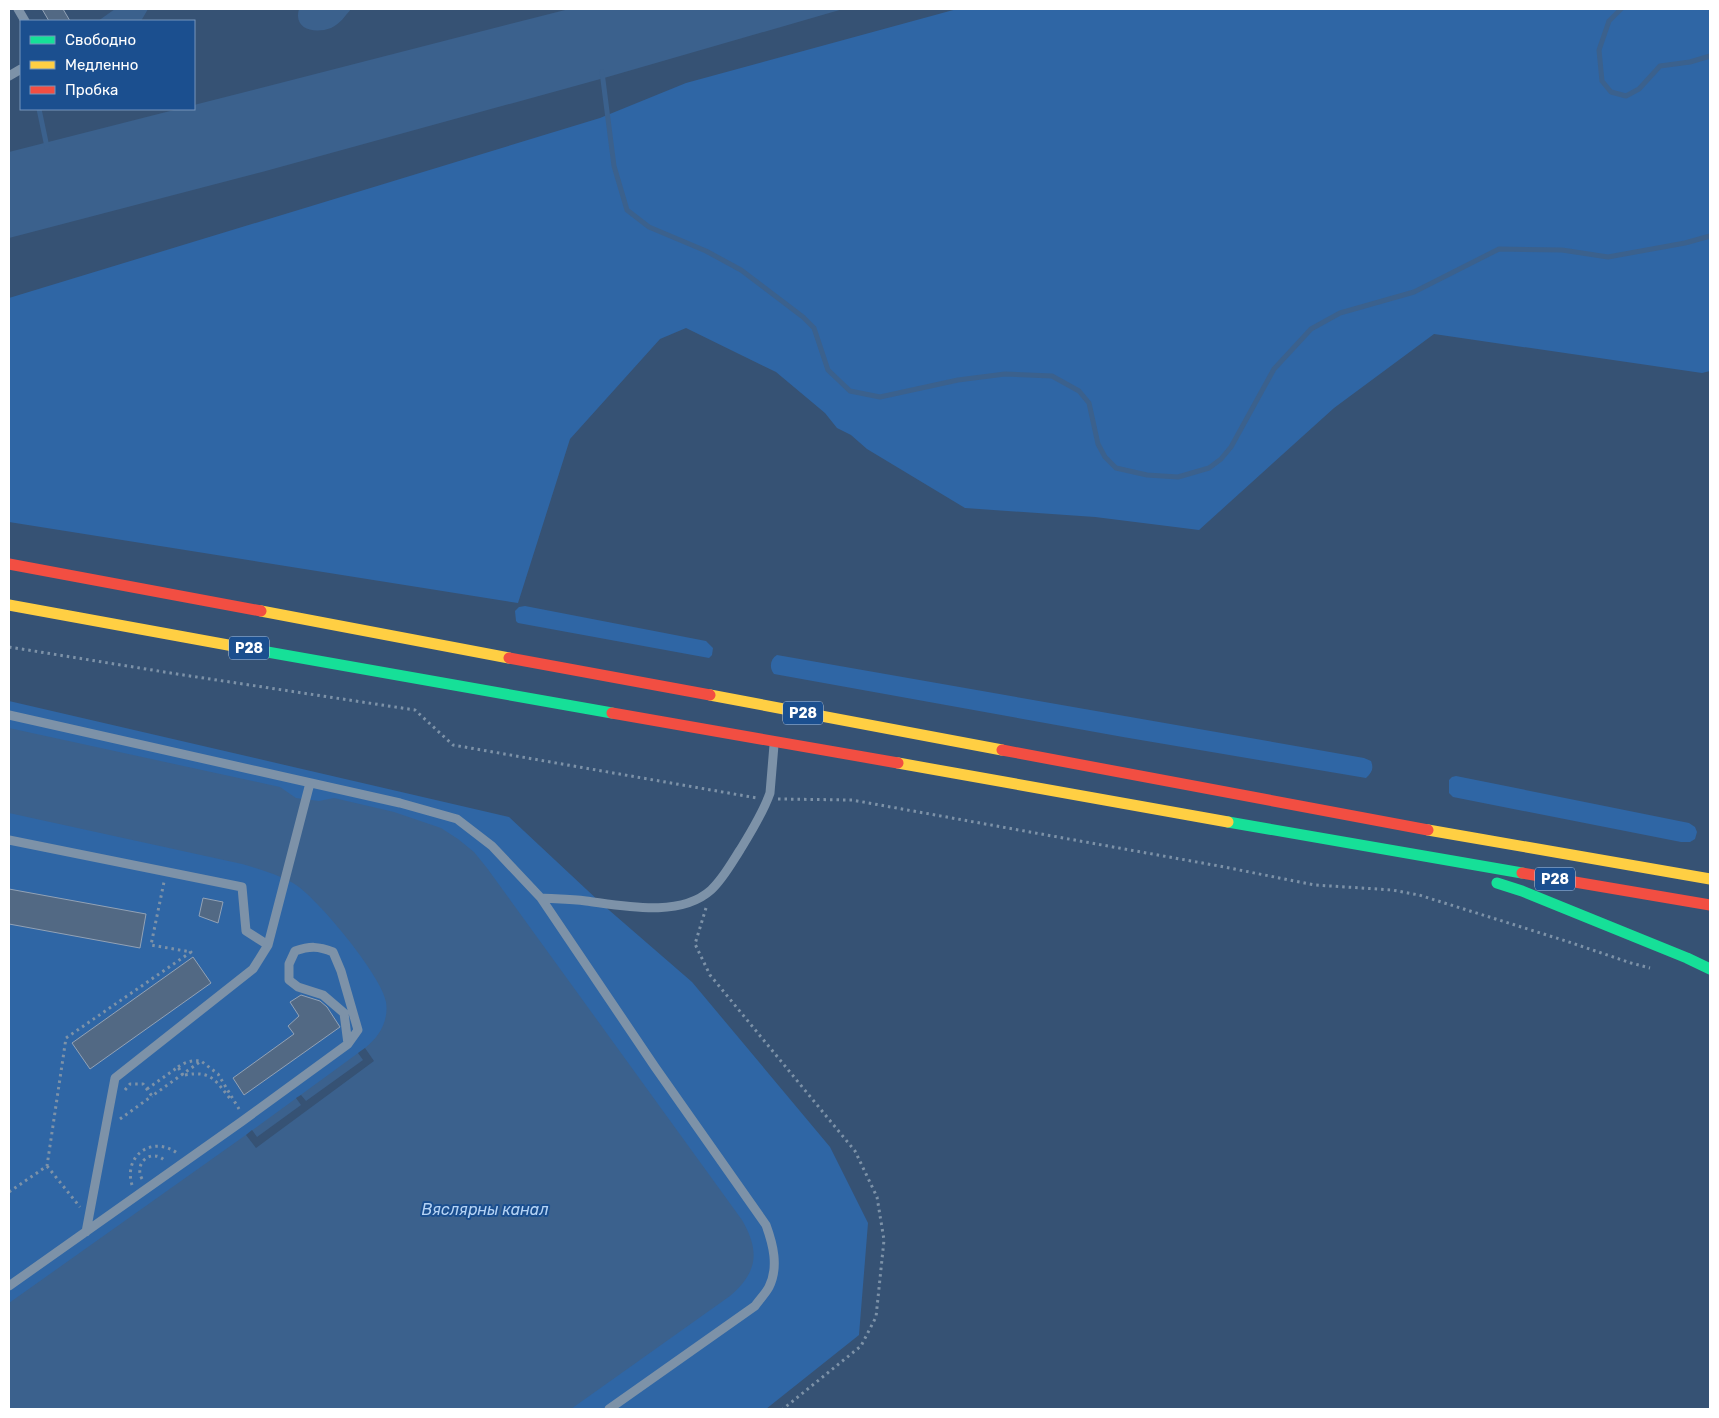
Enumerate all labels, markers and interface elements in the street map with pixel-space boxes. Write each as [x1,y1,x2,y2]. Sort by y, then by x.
legend [20,20,195,110]
text: Свободно [65,31,136,49]
text: Медленно [65,56,138,74]
text: Пробка [65,81,118,99]
road number: Р28 [229,636,269,660]
road number: Р28 [783,701,823,724]
road number: Р28 [1535,868,1575,891]
water label: Вяслярны канал [421,1200,549,1219]

